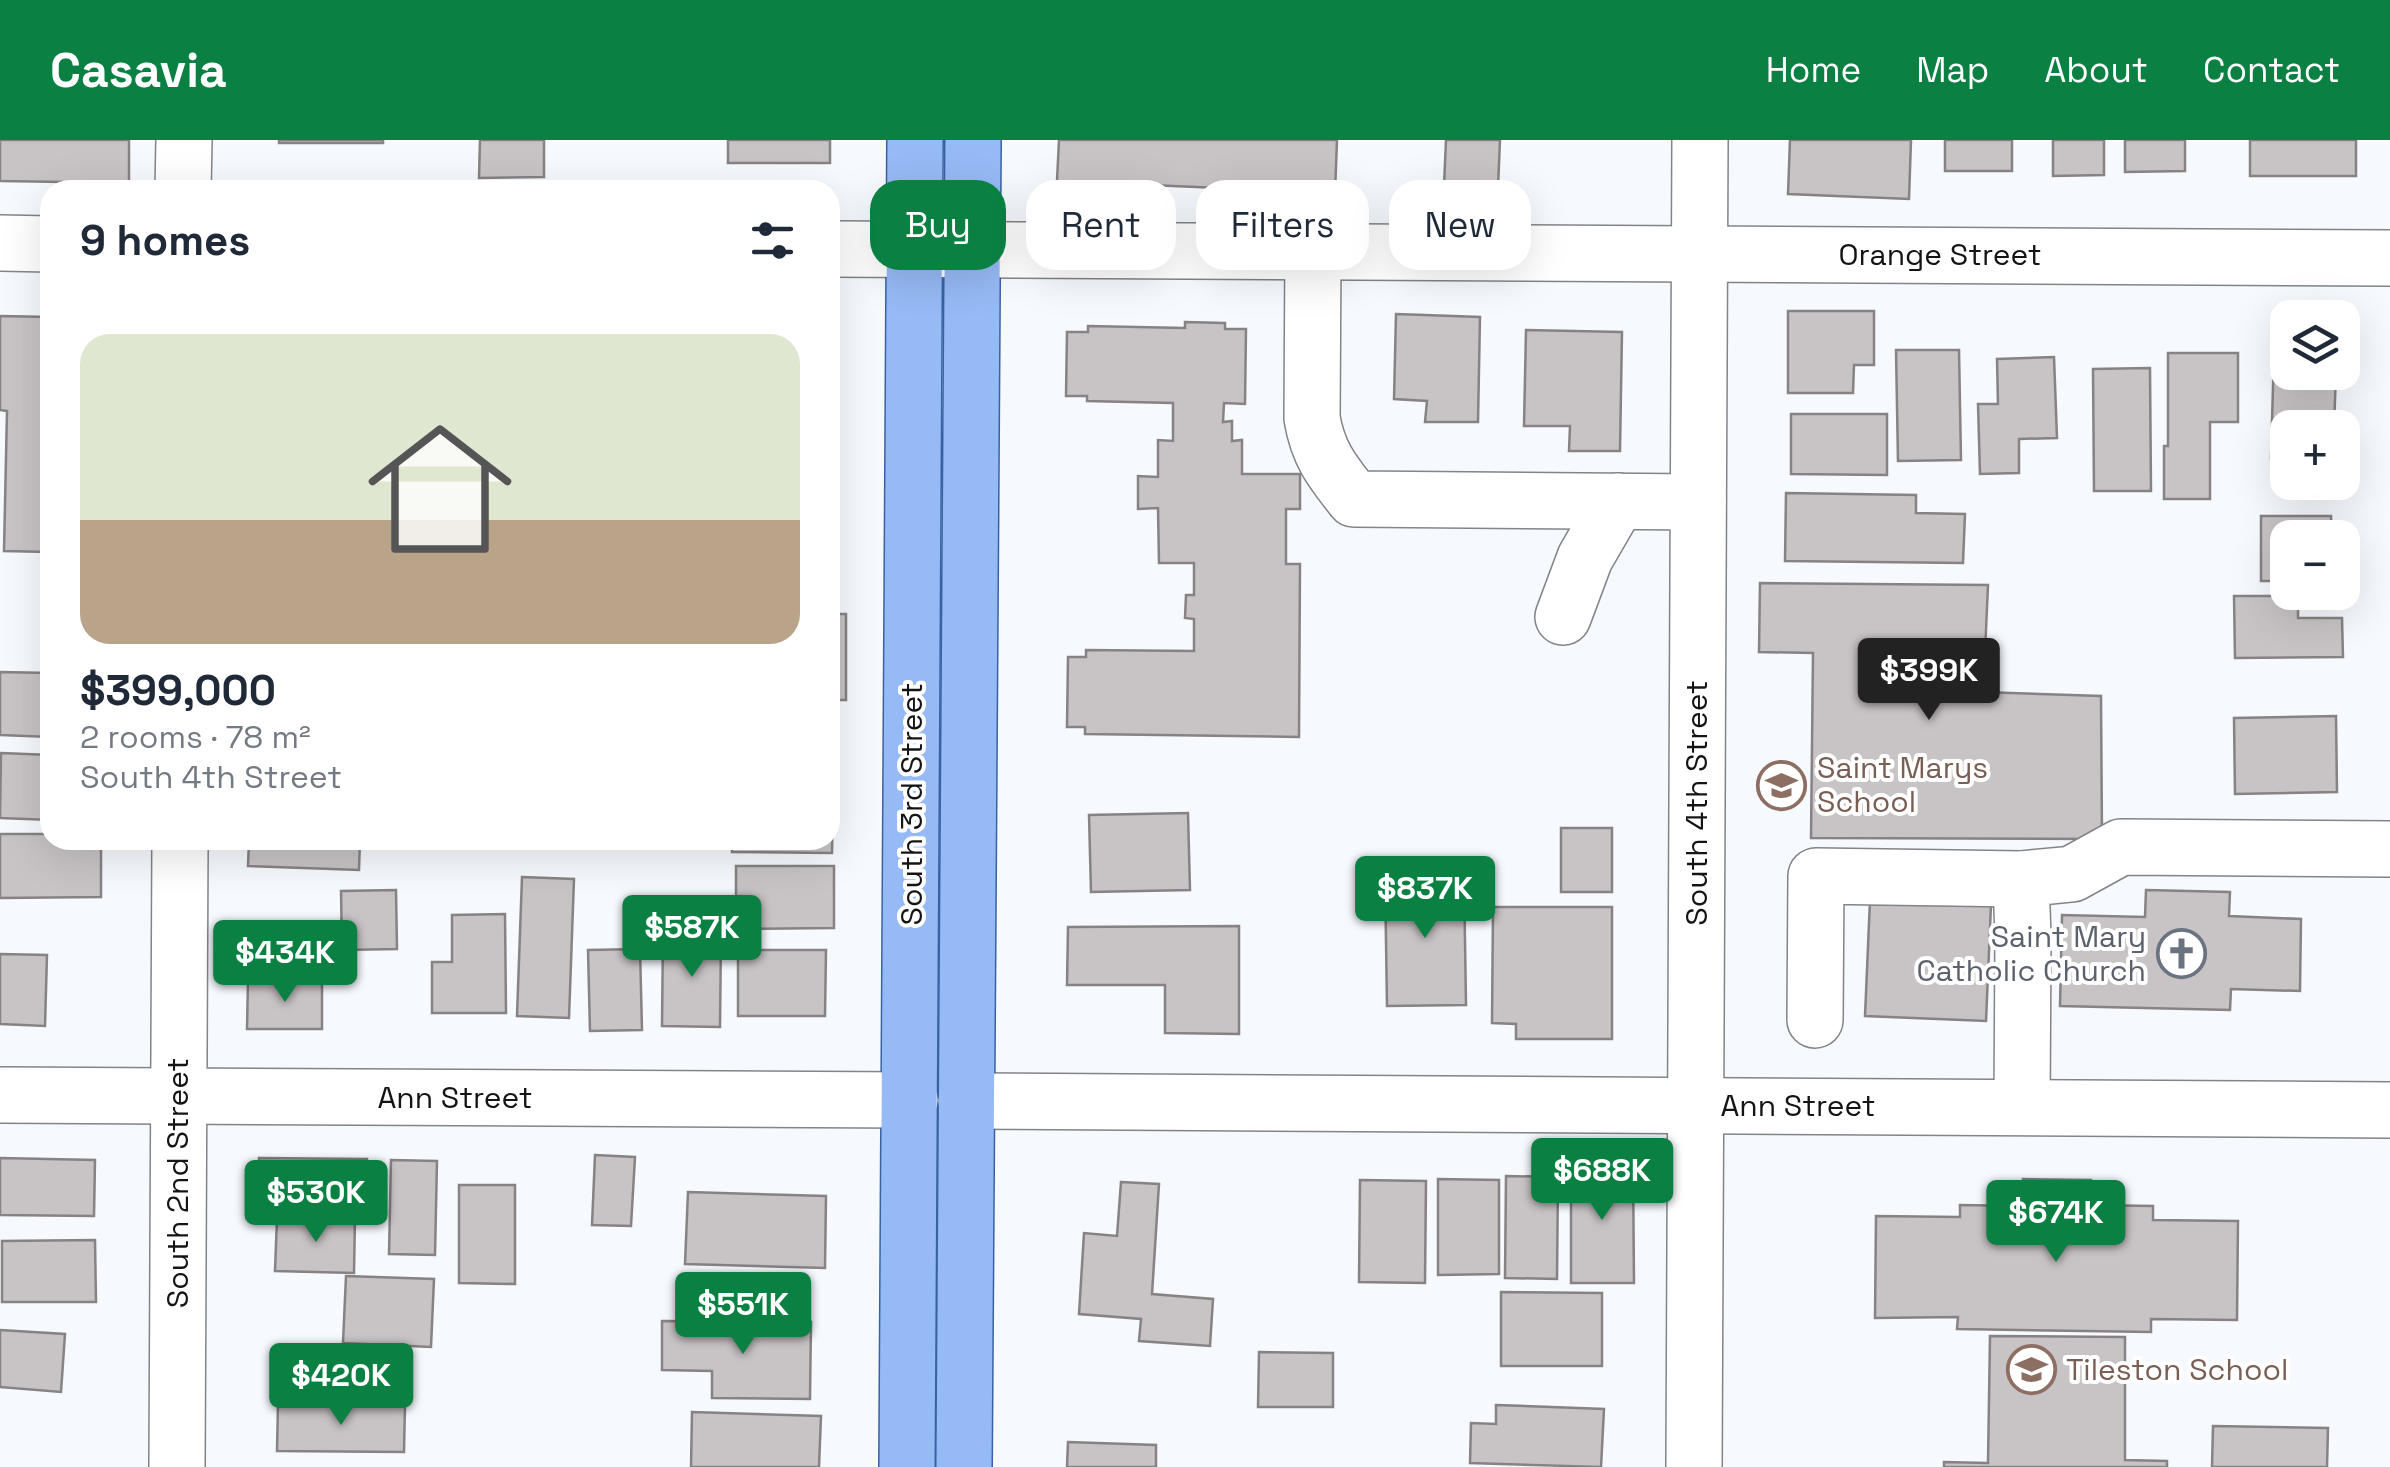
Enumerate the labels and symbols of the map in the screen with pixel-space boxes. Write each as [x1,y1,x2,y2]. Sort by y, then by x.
street label: Orange Street [1839,235,2041,274]
pin: $399K [1859,638,1999,723]
street label: South 4th Street [1677,680,1716,926]
street label: South 3rd Street [892,683,931,925]
place label: Saint Marys School [1817,748,1988,821]
school or university icon: Saint Marys School [1756,759,1808,811]
pin: $837K [1355,856,1495,941]
pin: $587K [622,895,762,980]
place label: Saint Mary Catholic Church [1916,917,2146,990]
pin: $434K [215,920,355,1005]
church icon: Saint Mary Catholic Church [2155,928,2207,980]
street label: South 2nd Street [158,1058,197,1308]
street label: Ann Street [377,1078,533,1117]
street label: Ann Street [1720,1086,1876,1125]
pin: $688K [1532,1138,1672,1223]
pin: $530K [246,1160,386,1245]
pin: $674K [1986,1180,2126,1265]
pin: $551K [673,1272,813,1357]
pin: $420K [271,1343,411,1428]
school or university icon: Tileston School [2005,1344,2057,1396]
place label: Tileston School [2066,1350,2288,1389]

